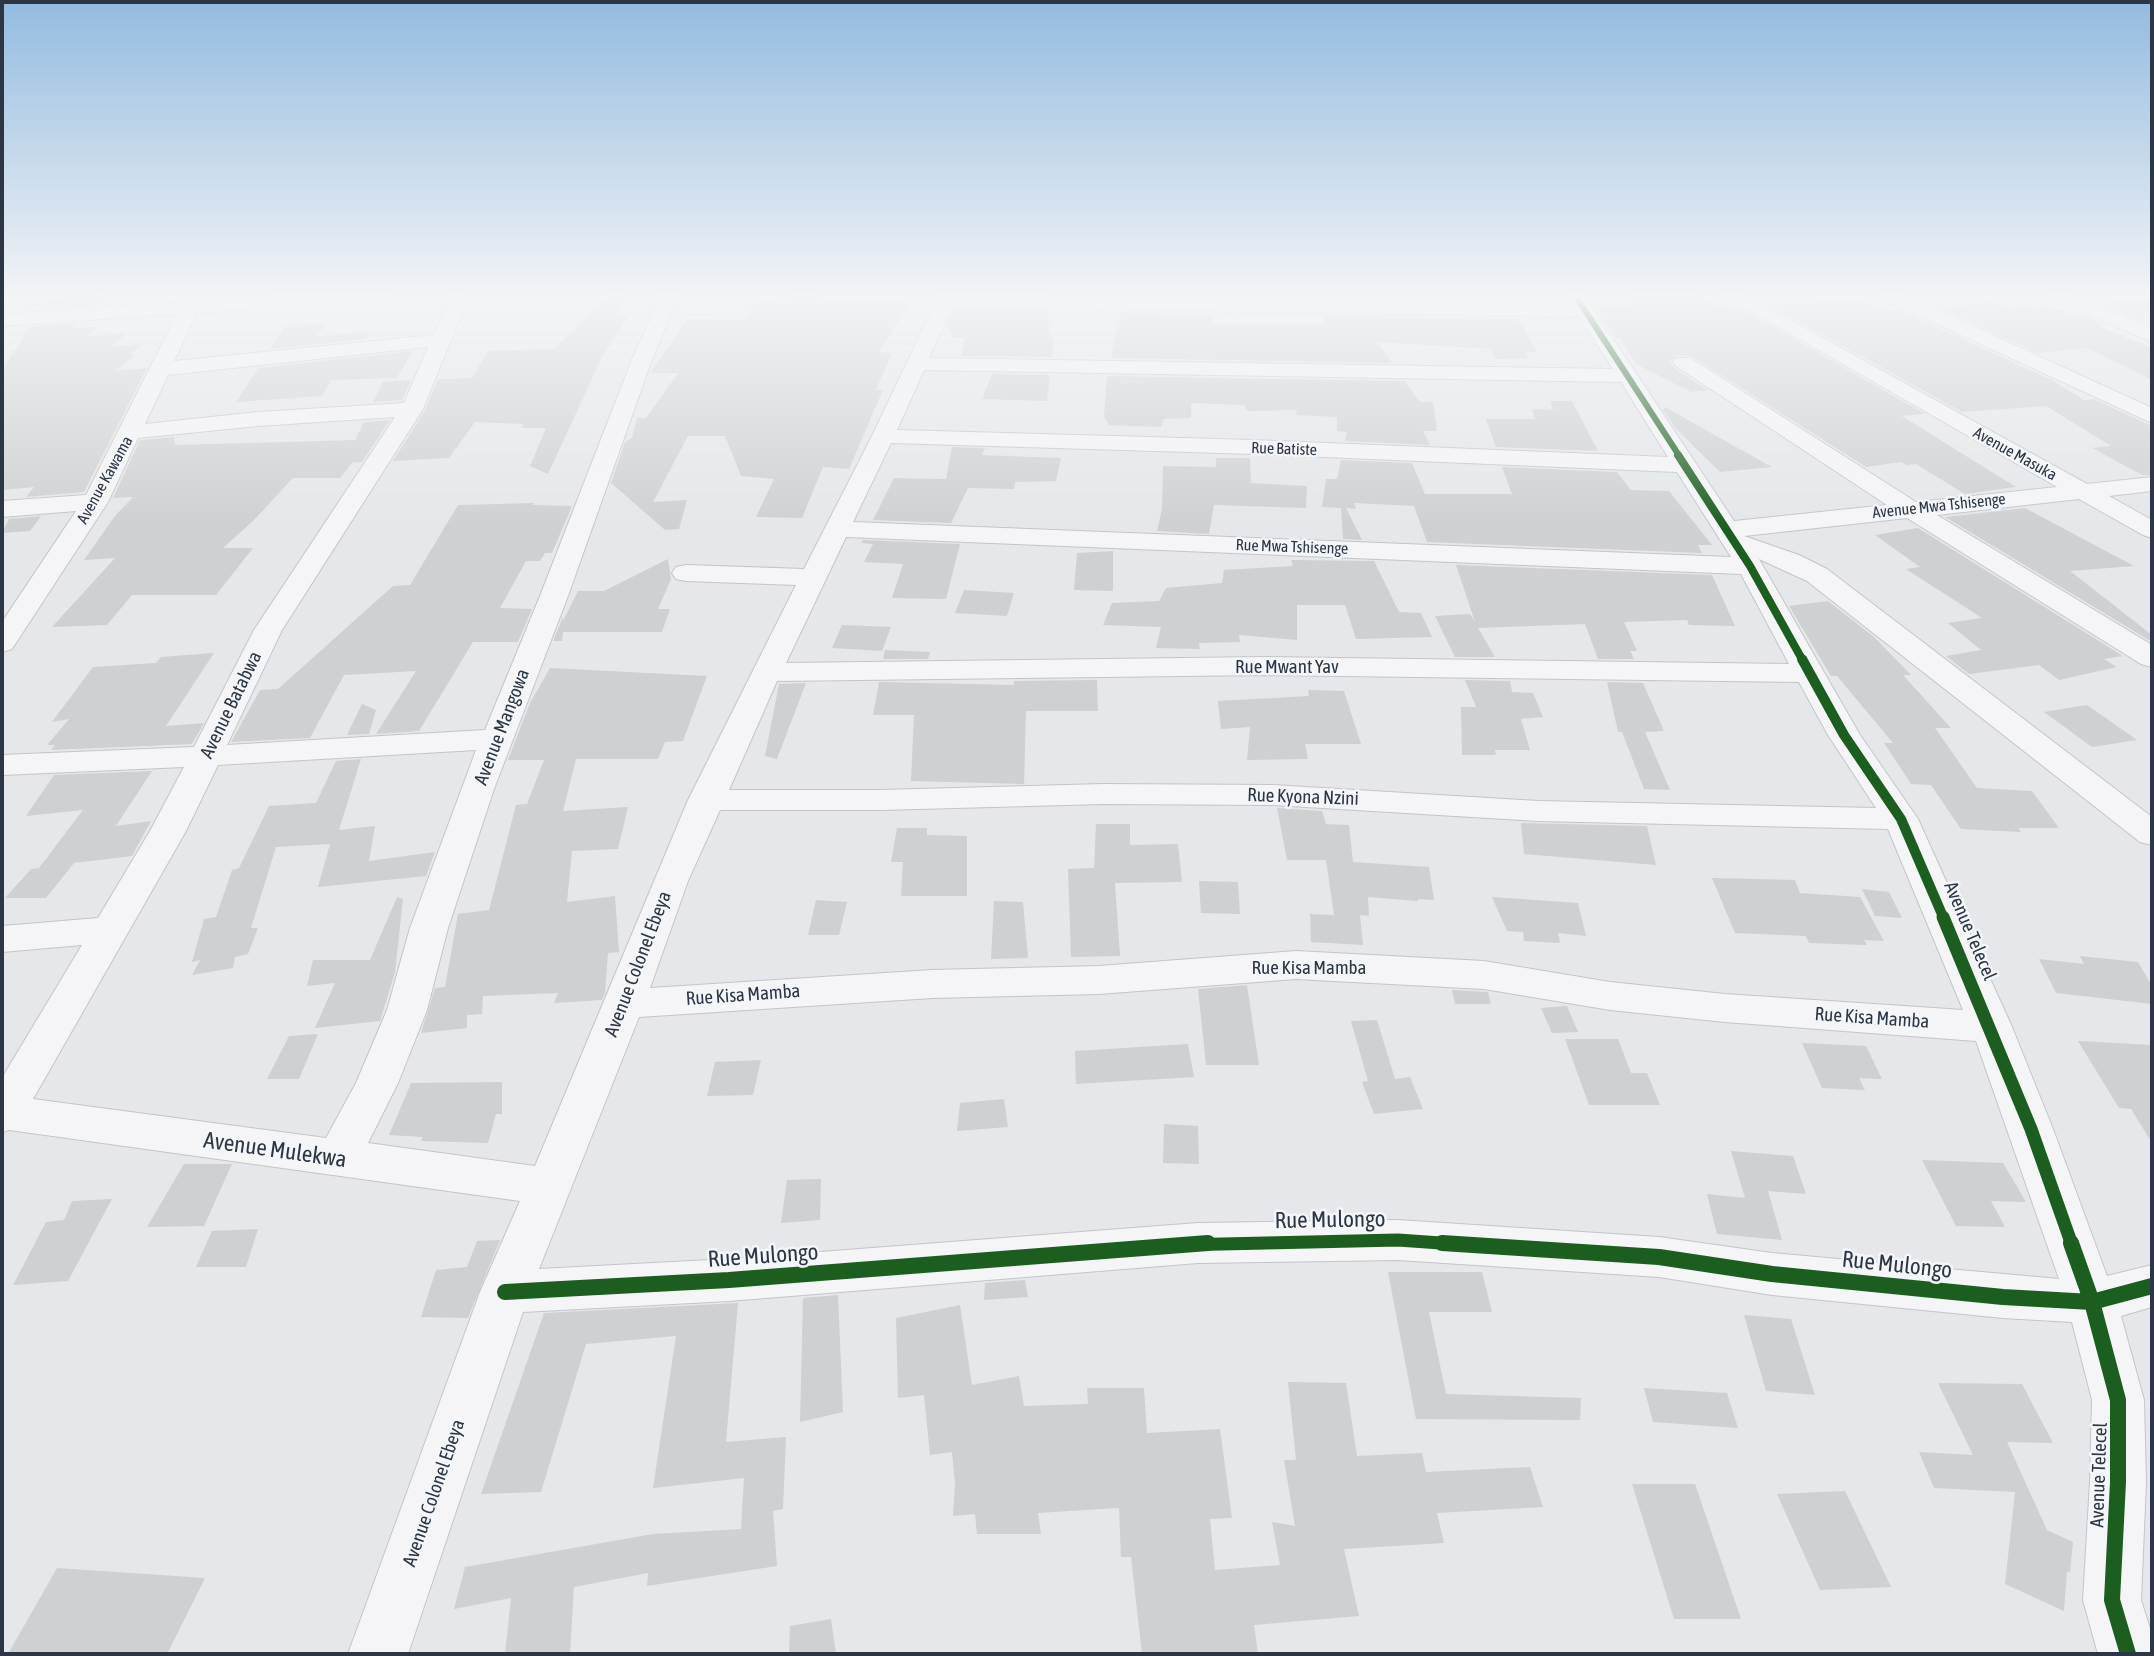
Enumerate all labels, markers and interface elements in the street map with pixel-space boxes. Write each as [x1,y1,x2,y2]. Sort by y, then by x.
street label: Avenue Masuka [1970,423,2060,485]
street label: Avenue Kawama [73,433,137,527]
street label: Rue Batiste [1251,438,1317,460]
street label: Avenue Mwa Tshisenge [1871,489,2007,523]
street label: Rue Mwa Tshisenge [1235,535,1349,559]
street label: Avenue Batabwa [195,648,267,762]
street label: Rue Mwant Yav [1235,656,1339,678]
street label: Avenue Mangowa [469,666,535,788]
street label: Rue Kyona Nzini [1247,784,1359,810]
street label: Avenue Telecel [1939,878,2001,984]
street label: Avenue Colonel Ebeya [600,888,676,1040]
street label: Rue Kisa Mamba [1252,957,1366,979]
street label: Rue Kisa Mamba [685,980,801,1010]
street label: Rue Kisa Mamba [1814,1003,1930,1033]
street label: Avenue Mulekwa [202,1126,348,1174]
street label: Rue Mulongo [1274,1205,1386,1235]
street label: Rue Mulongo [707,1238,819,1274]
street label: Rue Mulongo [1840,1245,1954,1285]
street label: Avenue Colonel Ebeya [398,1417,470,1569]
street label: Avenue Telecel [2086,1422,2112,1528]

